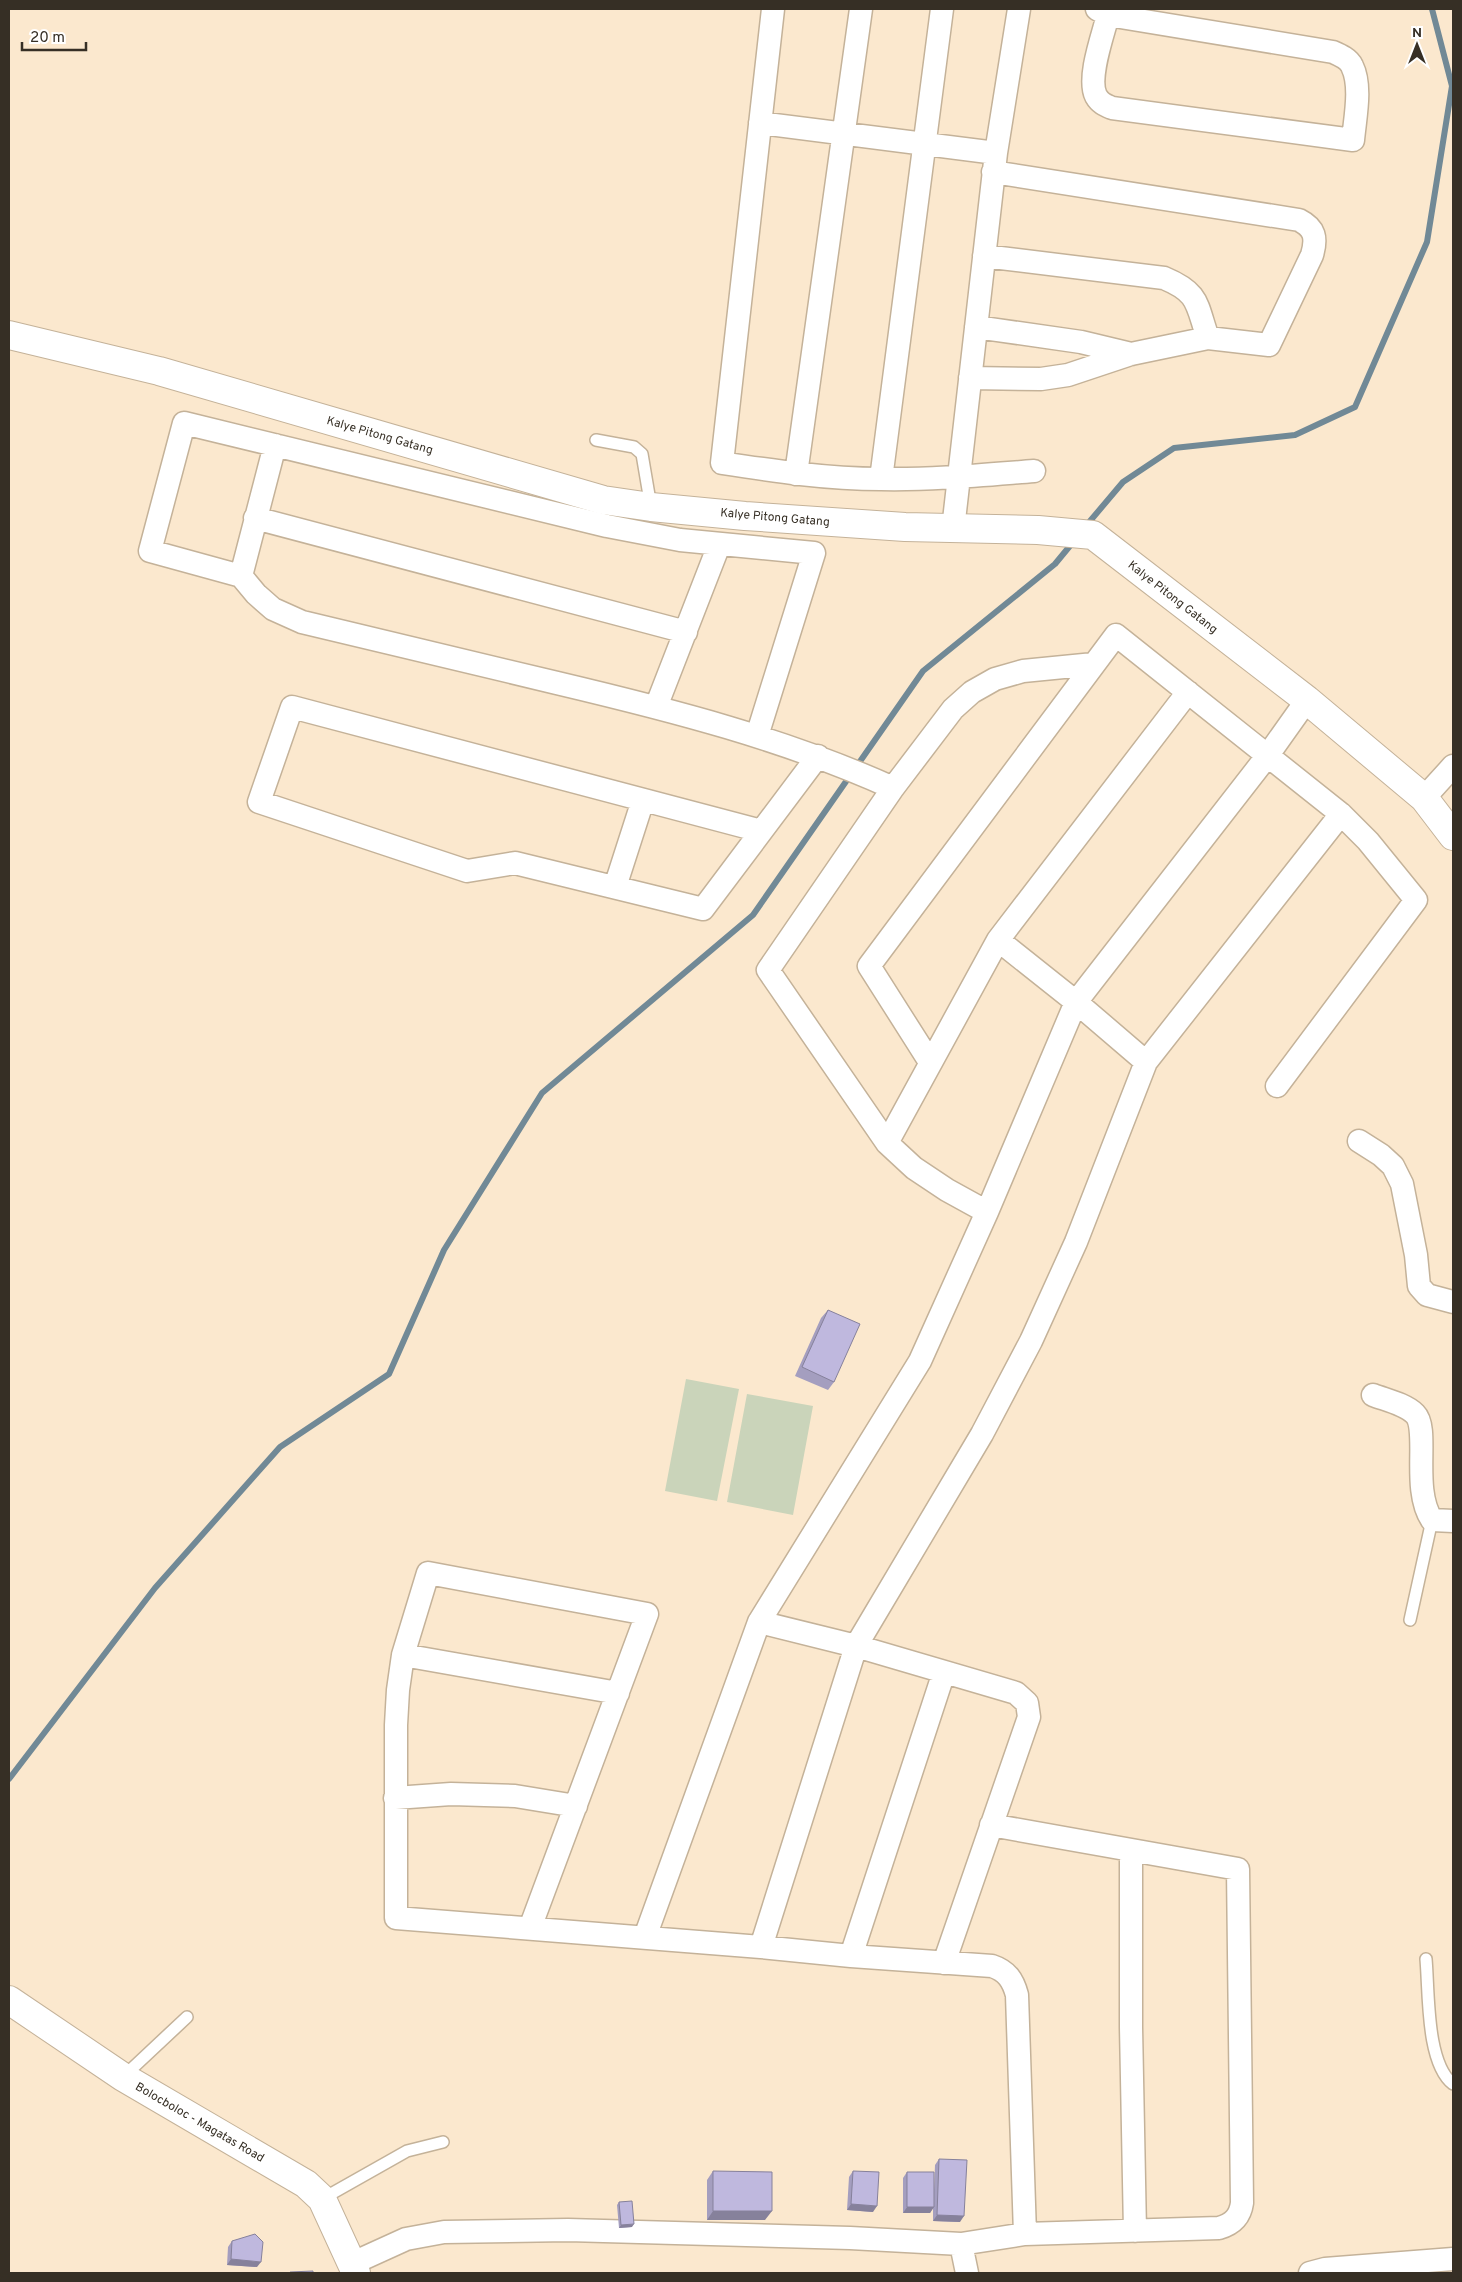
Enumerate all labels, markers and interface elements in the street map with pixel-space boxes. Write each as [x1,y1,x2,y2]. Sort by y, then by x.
scale bar [22,20,86,52]
north arrow [1392,20,1442,70]
text: N [1412,25,1422,42]
text: 20 m [30,29,65,48]
street label: Kalye Pitong Gatang [325,413,435,459]
street label: Kalye Pitong Gatang [719,505,830,531]
street label: Kalye Pitong Gatang [1124,558,1221,638]
street label: Bolocboloc - Magatas Road [132,2079,267,2166]

